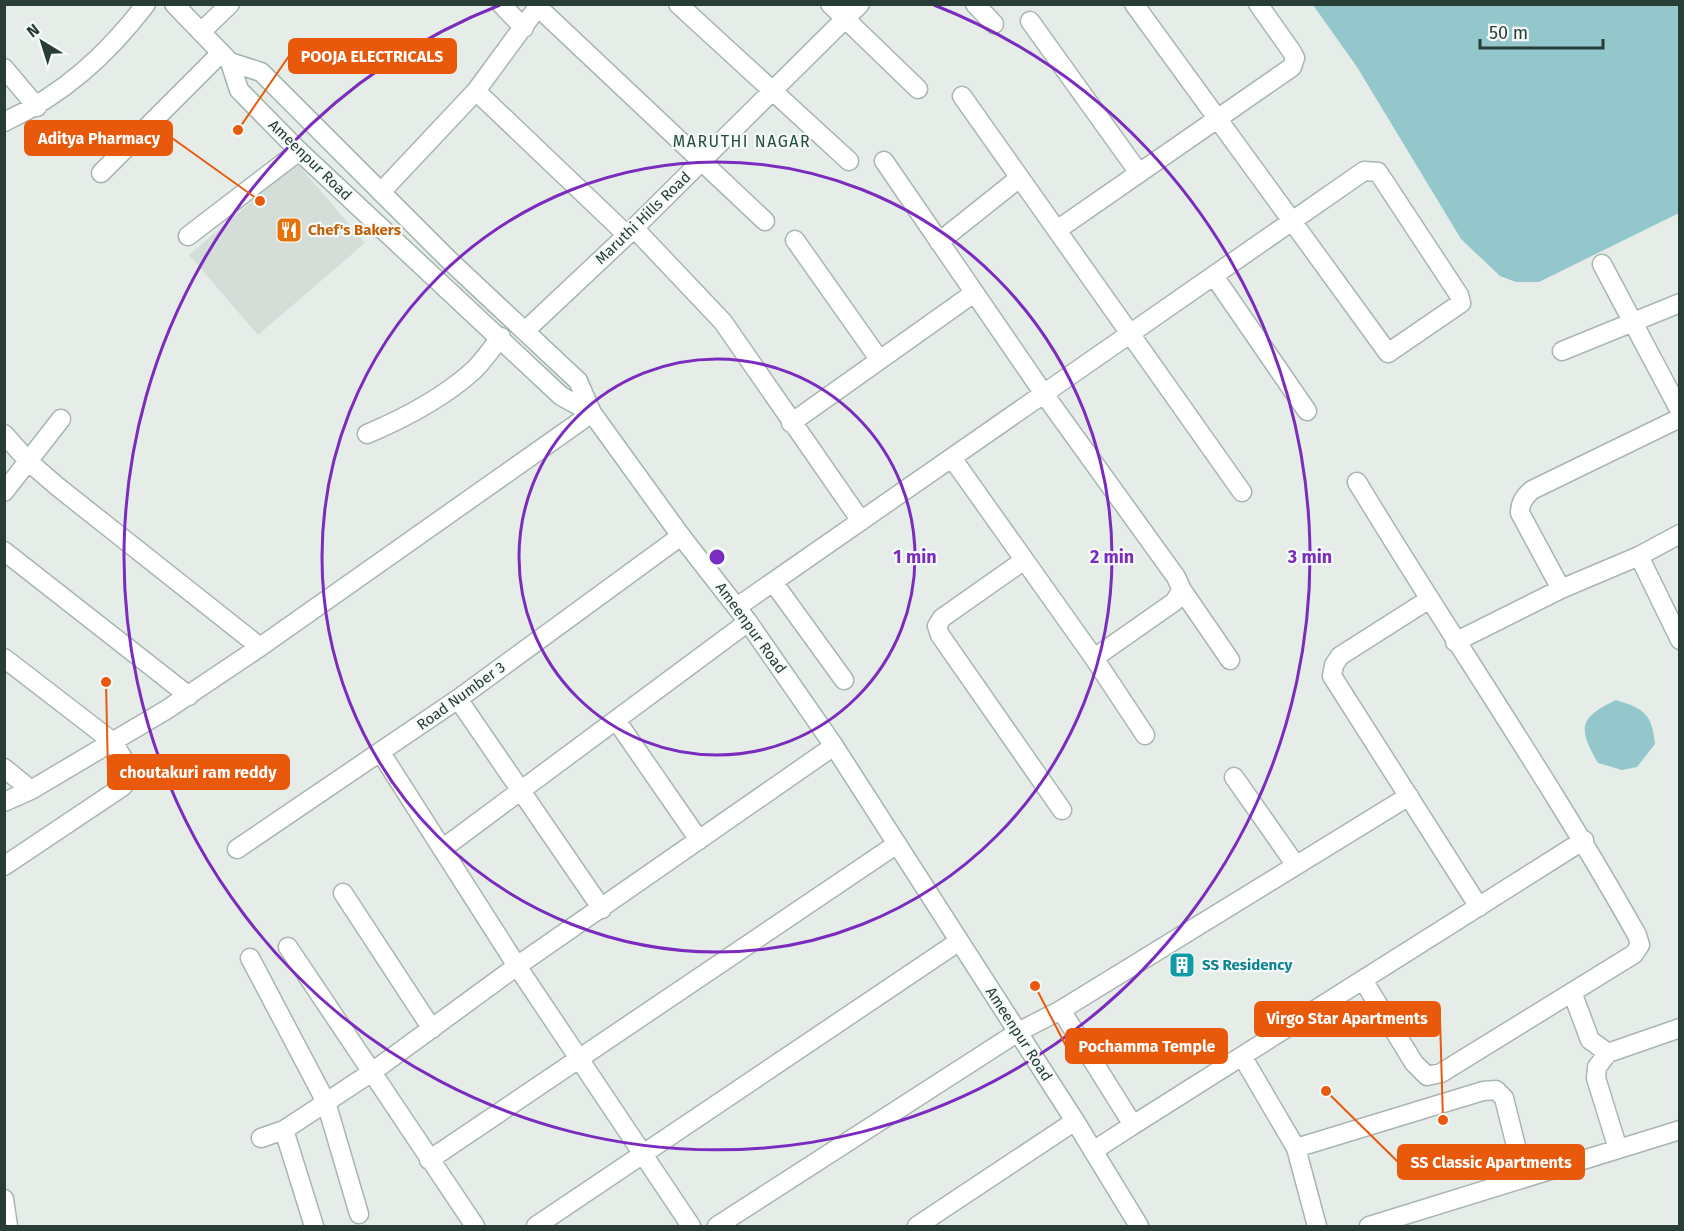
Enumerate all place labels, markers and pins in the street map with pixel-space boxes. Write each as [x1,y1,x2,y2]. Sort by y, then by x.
callout: POOJA ELECTRICALS [289,39,456,73]
callout: Aditya Pharmacy [25,121,172,155]
restaurant icon: Chef's Bakers [274,215,304,245]
place label: Chef's Bakers [308,221,401,239]
centre of rings [707,547,727,567]
callout: choutakuri ram reddy [108,755,289,789]
building icon: SS Residency [1167,950,1197,980]
place label: SS Residency [1202,956,1292,974]
callout: Virgo Star Apartments [1255,1002,1440,1036]
callout: Pochamma Temple [1066,1029,1227,1063]
callout: SS Classic Apartments [1398,1145,1584,1179]

